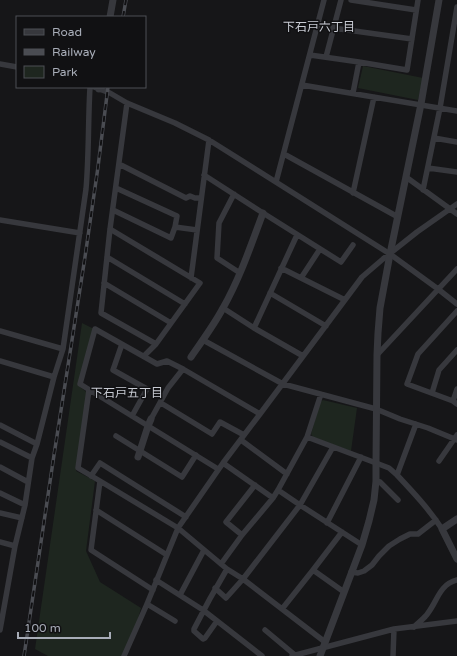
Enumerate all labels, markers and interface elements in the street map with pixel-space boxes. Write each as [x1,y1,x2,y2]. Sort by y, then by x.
legend [16,16,146,88]
district label: 下石戸六丁目 [283,20,355,34]
text: Road [52,25,82,39]
text: Railway [52,45,96,59]
text: Park [52,65,78,79]
district label: 下石戸五丁目 [91,386,163,400]
scale bar [18,614,110,640]
text: 100 m [24,621,61,635]

